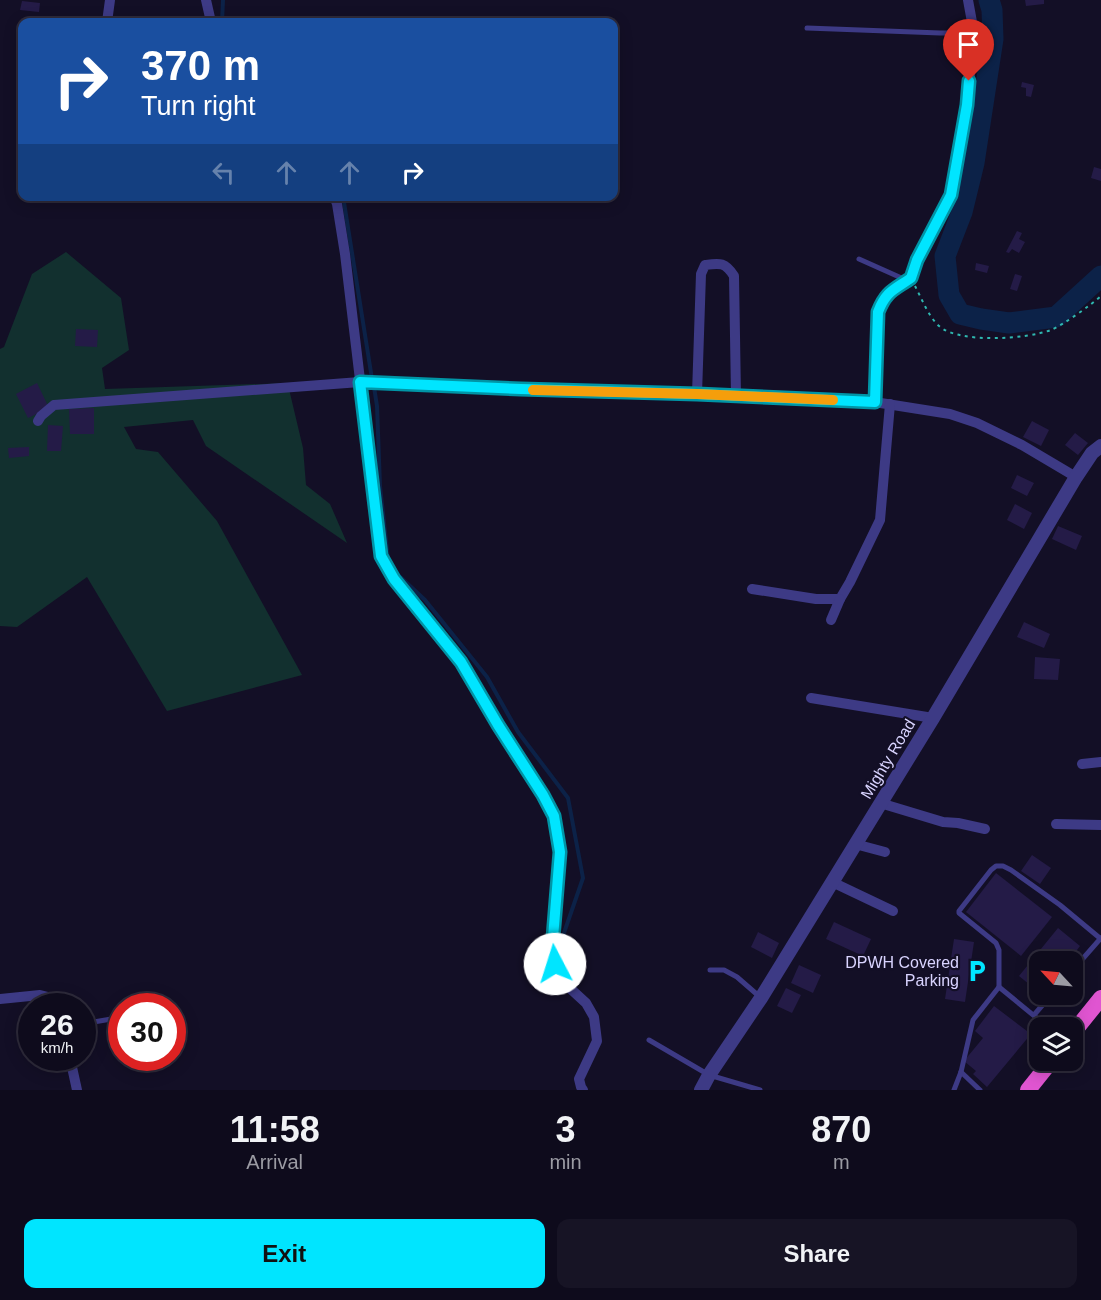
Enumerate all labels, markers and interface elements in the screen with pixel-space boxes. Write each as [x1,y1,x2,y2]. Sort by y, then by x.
pin [943,19,994,81]
icon: arrive [952,28,985,61]
icon: right [42,42,120,120]
text: 370 m [141,42,260,89]
text: Turn right [141,91,256,121]
icon: left [207,156,240,189]
icon: ahead [270,156,303,189]
icon: ahead [333,156,366,189]
icon: right [396,156,429,189]
street label: Mighty Road [858,716,918,802]
position arrow [523,932,587,996]
north arrow [1029,951,1083,1005]
map controls [1029,951,1083,1071]
place label: DPWH Covered Parking [845,954,959,989]
parking icon: DPWH Covered Parking [964,958,990,984]
speed limit sign: 30 [108,993,186,1071]
text: 26 [40,1008,74,1041]
button: layers [1029,1017,1083,1071]
text: km/h [41,1039,73,1056]
text: 11:58 [230,1109,320,1150]
text: 3 [555,1109,576,1150]
text: 870 [811,1109,871,1150]
text: Arrival [246,1151,303,1173]
text: min [549,1151,582,1173]
text: m [833,1151,850,1173]
button: Exit [24,1219,545,1288]
button: Share [557,1219,1077,1288]

